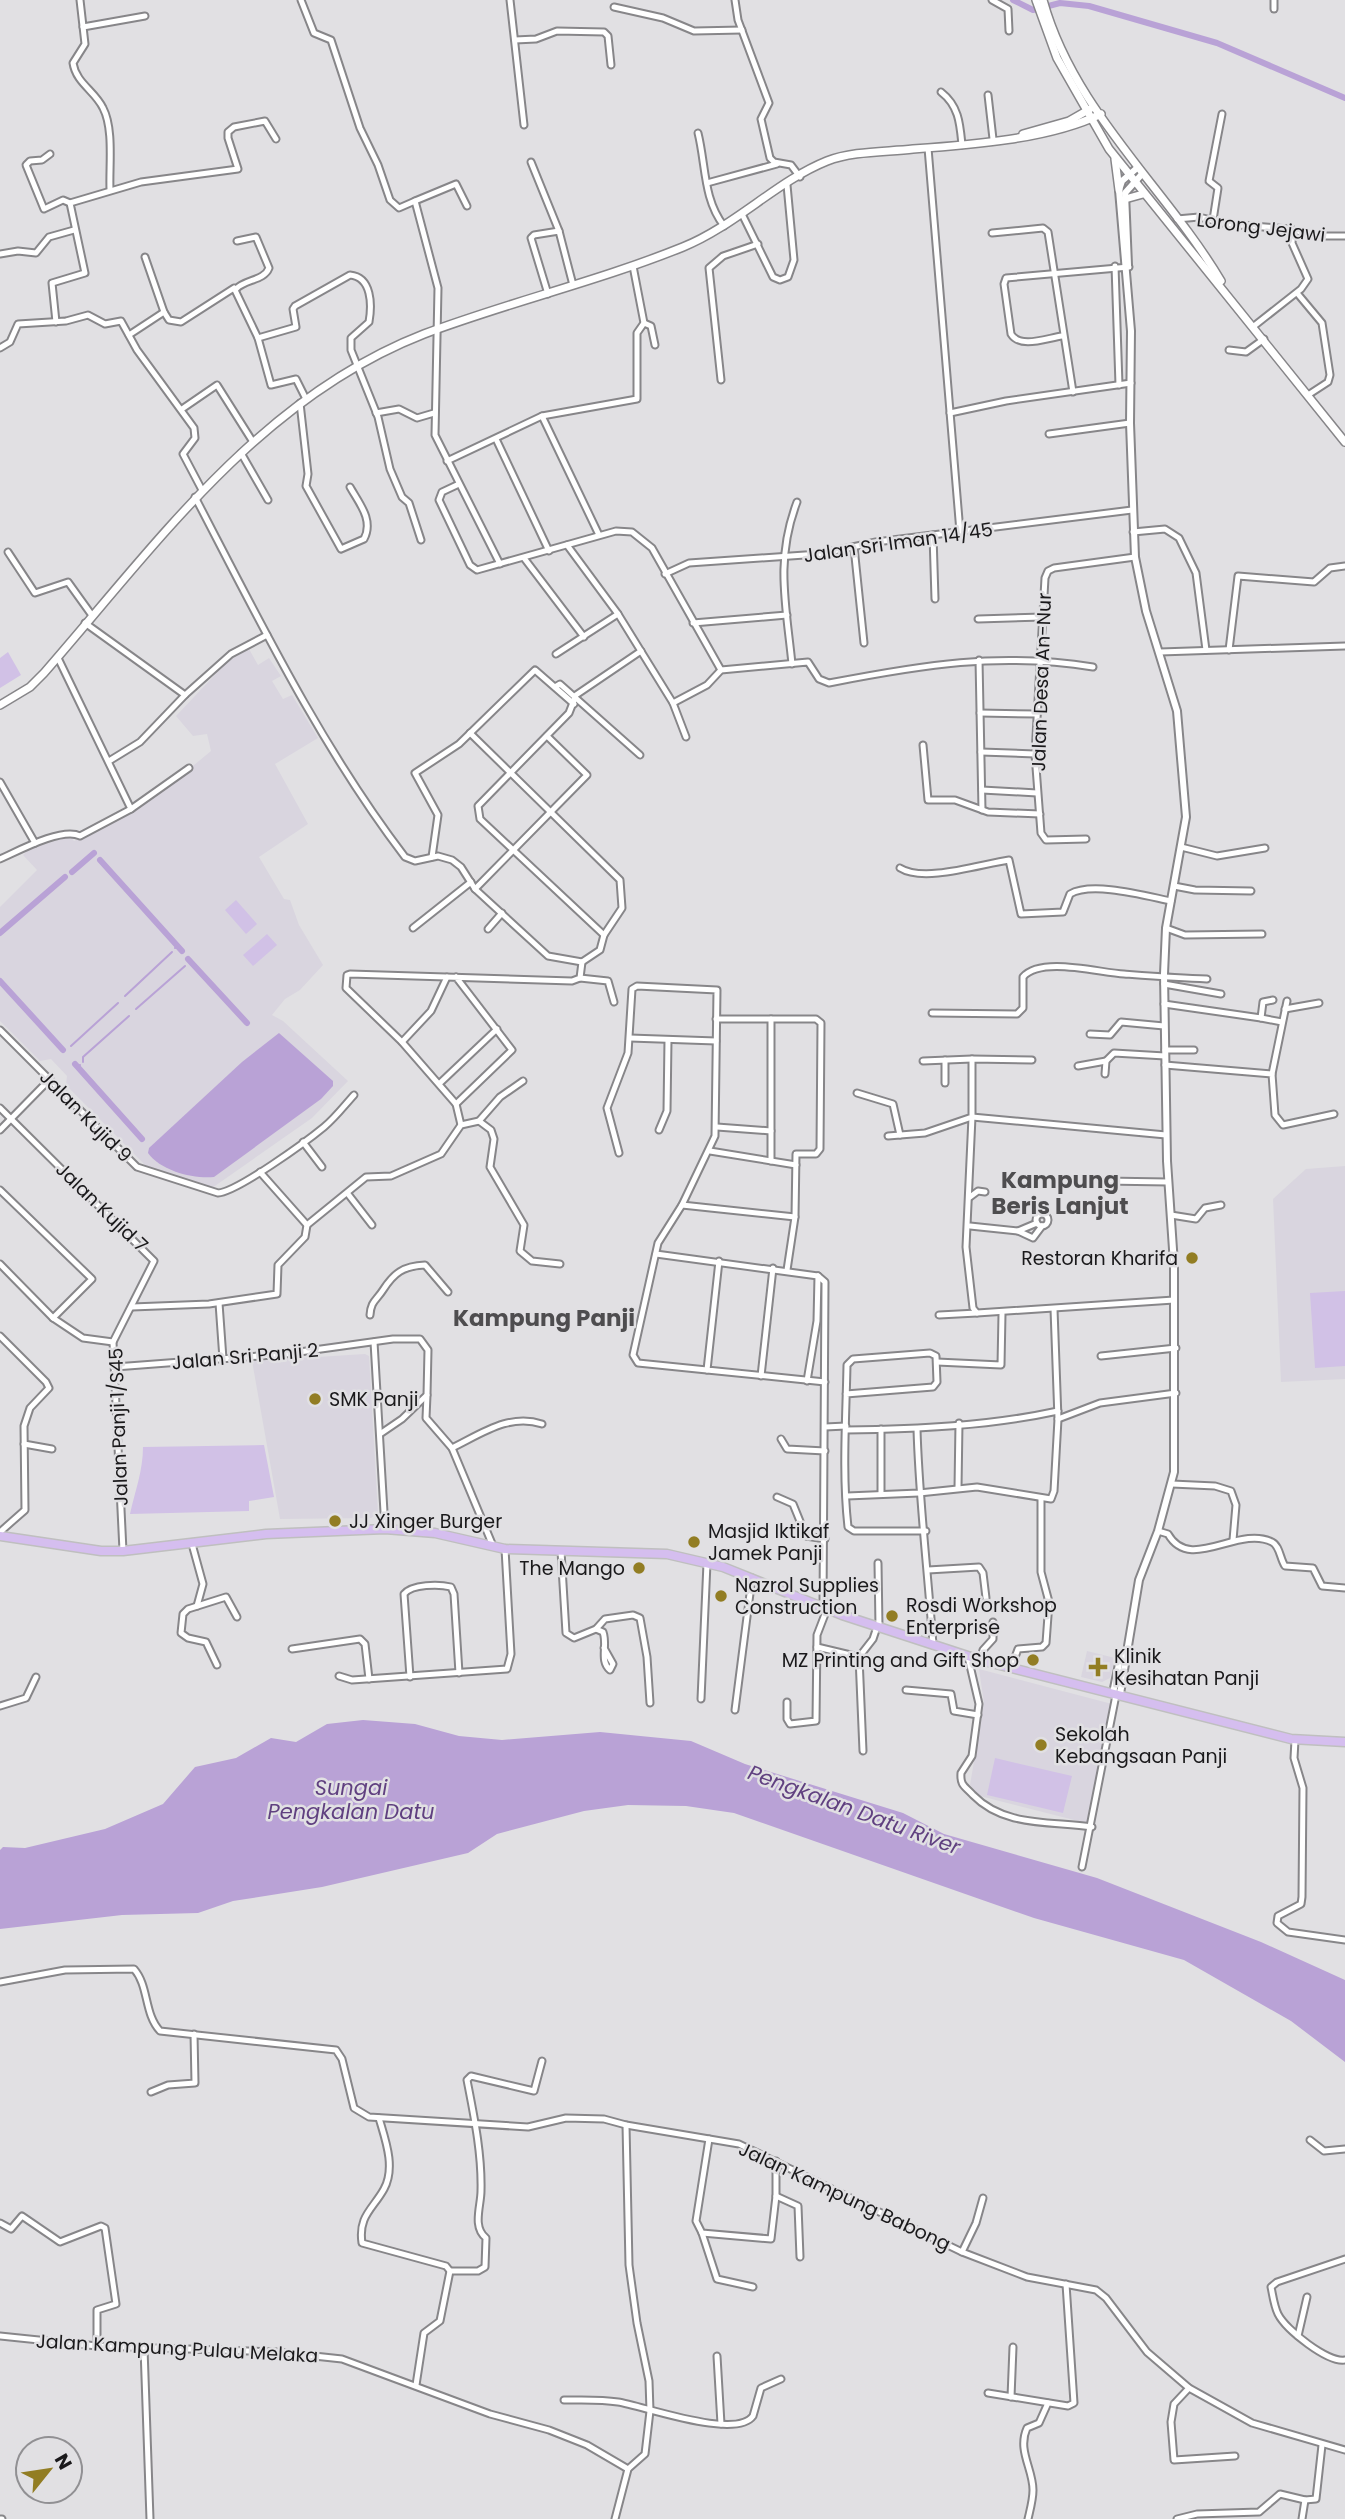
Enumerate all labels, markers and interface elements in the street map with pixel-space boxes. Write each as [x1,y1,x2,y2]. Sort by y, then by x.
street label: Lorong Jejawi [1195,206,1327,249]
street label: Jalan Sri Iman 14/45 [802,516,994,569]
street label: Jalan Desa An-Nur [1025,592,1058,772]
street label: Jalan Kujid 9 [34,1064,138,1168]
street label: Jalan Kujid 7 [50,1156,154,1258]
district label: Kampung Beris Lanjut [991,1164,1129,1222]
place label: Restoran Kharifa [1021,1245,1178,1272]
marker: Restoran Kharifa [1184,1250,1200,1266]
district label: Kampung Panji [453,1302,635,1334]
street label: Jalan Sri Panji 2 [171,1337,320,1376]
street label: Jalan Panji 1/S45 [102,1347,135,1507]
place label: SMK Panji [329,1386,418,1413]
marker: SMK Panji [307,1391,323,1407]
place label: JJ Xinger Burger [349,1508,502,1535]
marker: JJ Xinger Burger [327,1513,343,1529]
place label: Masjid Iktikaf Jamek Panji [708,1518,829,1567]
marker: Masjid Iktikaf Jamek Panji [686,1534,702,1550]
place label: The Mango [519,1555,625,1582]
marker: The Mango [631,1560,647,1576]
place label: Nazrol Supplies Construction [735,1572,879,1621]
marker: Nazrol Supplies Construction [713,1588,729,1604]
place label: Rosdi Workshop Enterprise [906,1592,1057,1641]
marker: Rosdi Workshop Enterprise [884,1608,900,1624]
place label: Klinik Kesihatan Panji [1114,1643,1259,1692]
place label: MZ Printing and Gift Shop [782,1647,1019,1674]
marker: MZ Printing and Gift Shop [1025,1652,1041,1668]
marker: Klinik Kesihatan Panji [1088,1657,1108,1677]
place label: Sekolah Kebangsaan Panji [1055,1721,1227,1770]
marker: Sekolah Kebangsaan Panji [1033,1737,1049,1753]
water label: Pengkalan Datu River [744,1758,965,1862]
water label: Sungai Pengkalan Datu [267,1773,435,1826]
street label: Jalan Kampung Babong [734,2135,955,2258]
street label: Jalan Kampung Pulau Melaka [35,2328,319,2369]
north arrow [14,2435,84,2505]
text: N [48,2449,79,2475]

